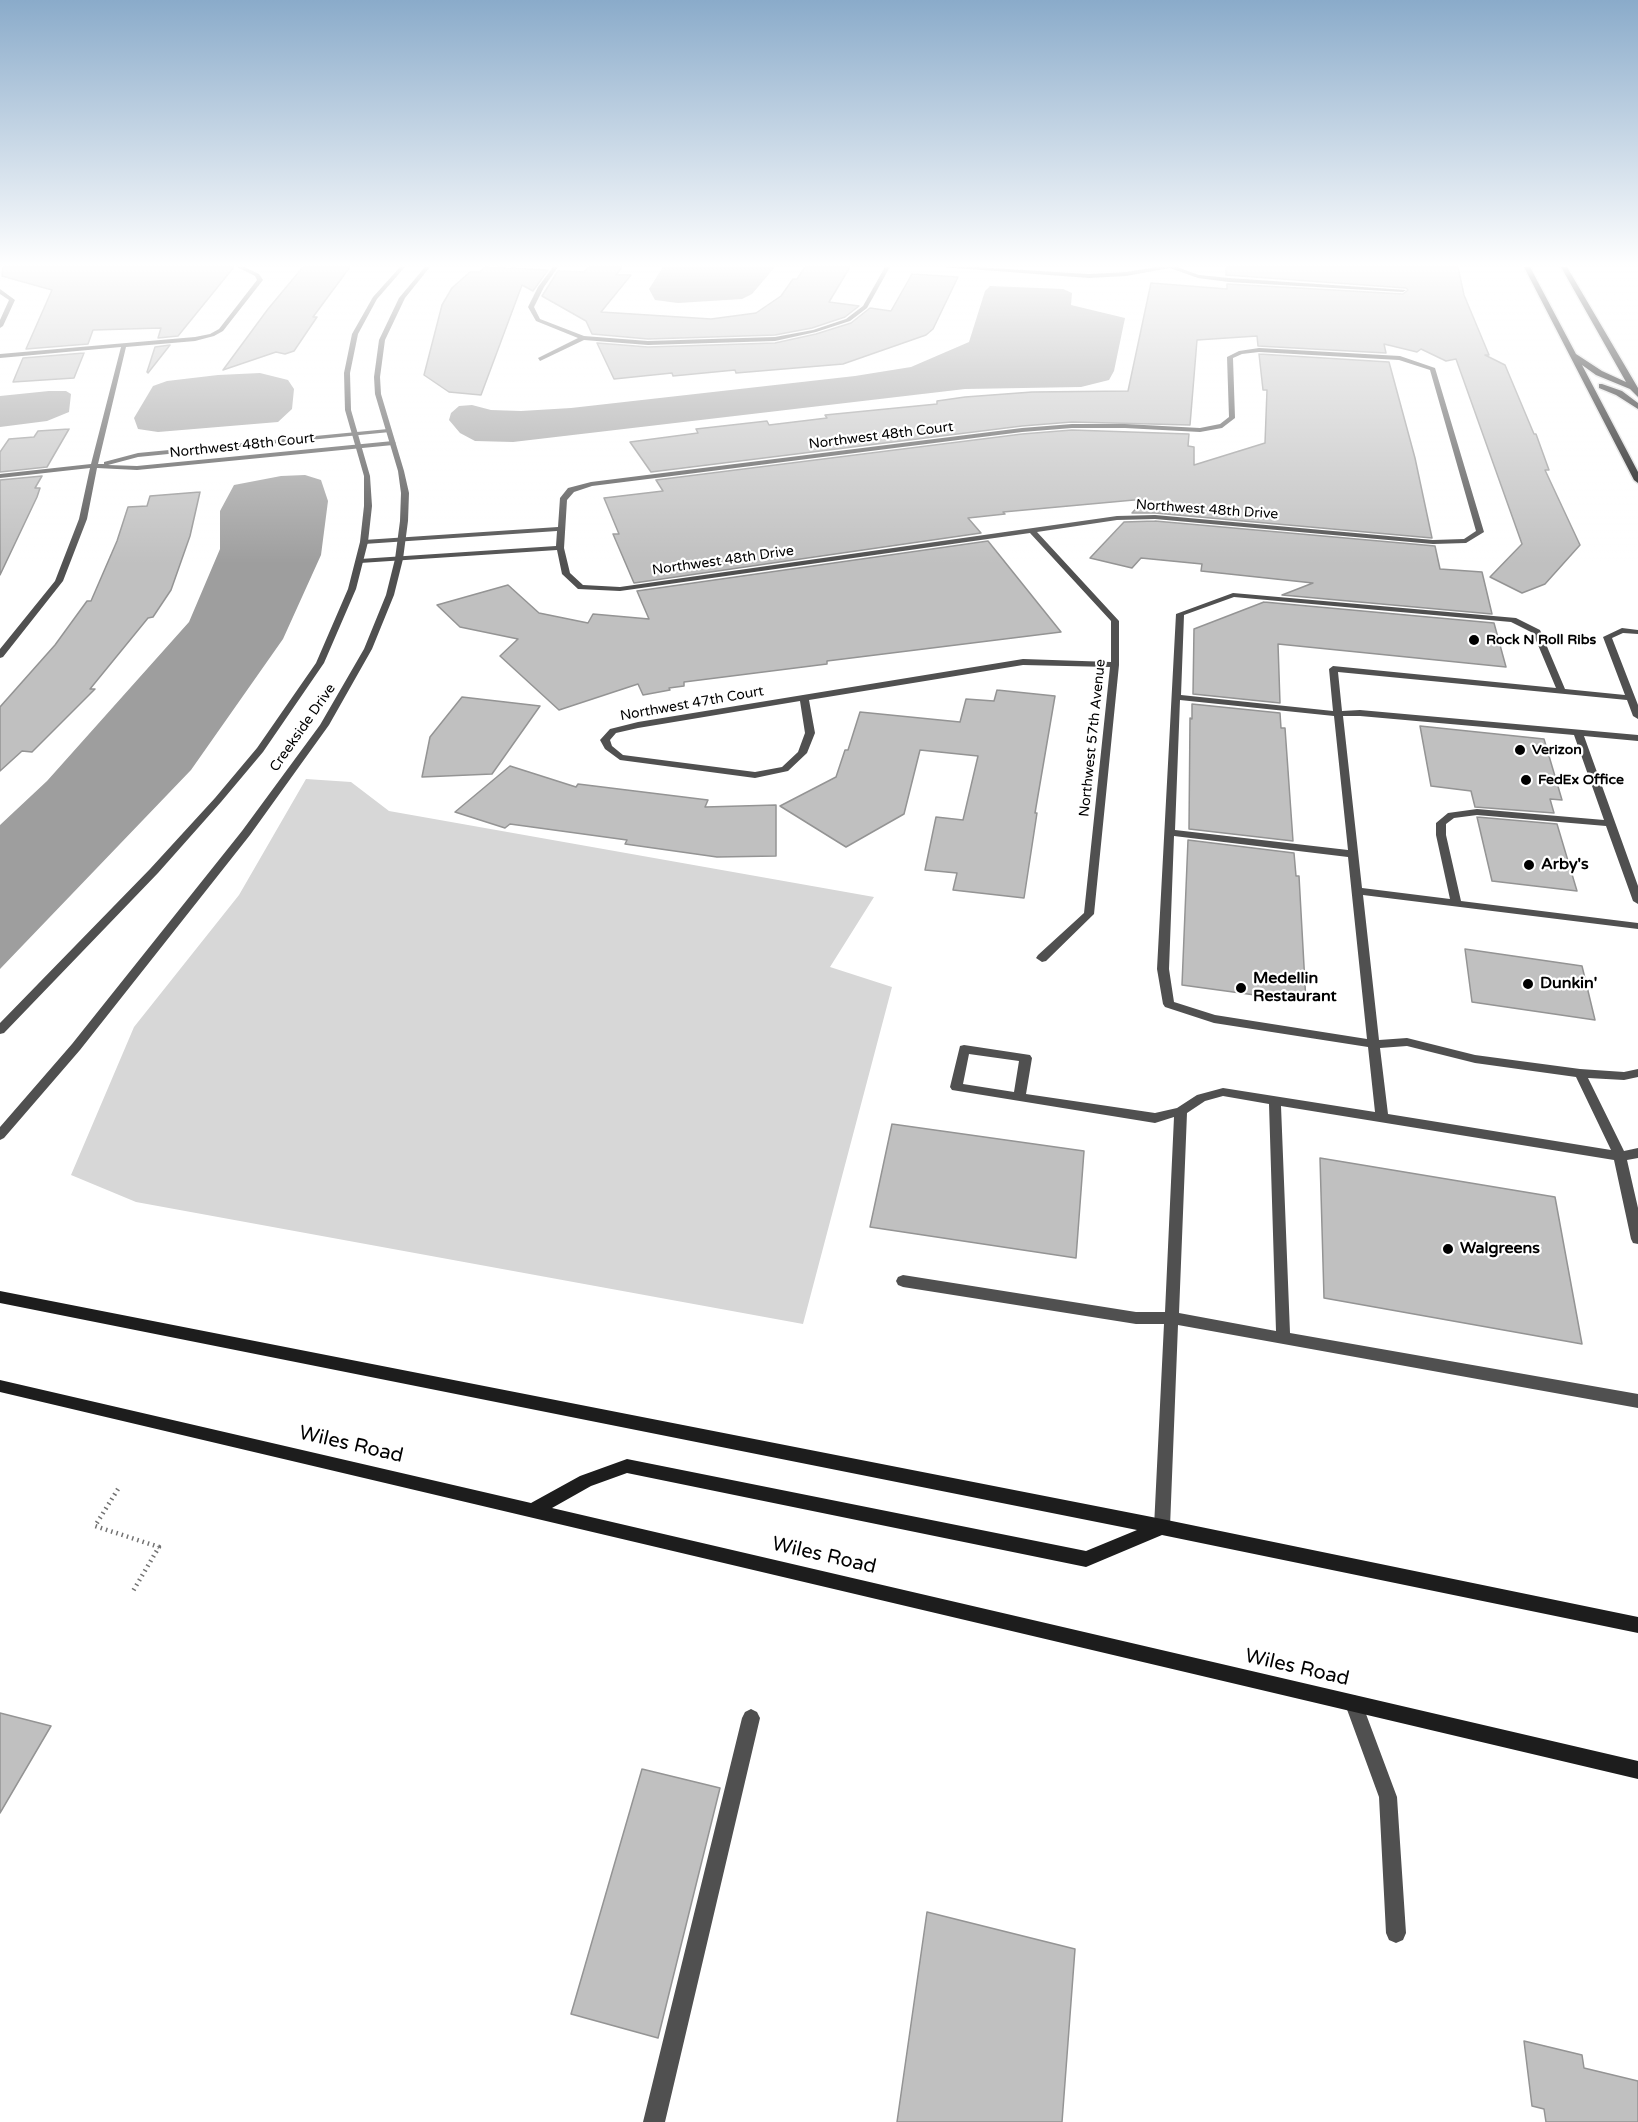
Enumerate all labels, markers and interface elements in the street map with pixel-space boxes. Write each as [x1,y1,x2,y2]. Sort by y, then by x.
street label: Northwest 48th Court [808,419,954,453]
street label: Northwest 48th Court [169,430,315,462]
street label: Northwest 48th Drive [1135,497,1279,523]
street label: Northwest 48th Drive [651,543,795,579]
place label: Rock N Roll Ribs [1486,632,1596,648]
marker: Rock N Roll Ribs [1467,633,1481,647]
street label: Northwest 57th Avenue [1076,658,1110,818]
street label: Creekside Drive [267,681,339,775]
street label: Northwest 47th Court [619,683,765,725]
place label: Verizon [1532,742,1582,758]
marker: Verizon [1513,743,1527,757]
place label: FedEx Office [1538,772,1624,788]
marker: FedEx Office [1519,773,1533,787]
place label: Arby's [1541,855,1589,875]
marker: Arby's [1522,858,1536,872]
place label: Medellin Restaurant [1253,969,1337,1007]
place label: Dunkin' [1540,974,1597,994]
marker: Dunkin' [1521,977,1535,991]
marker: Medellin Restaurant [1234,981,1248,995]
place label: Walgreens [1460,1239,1540,1259]
marker: Walgreens [1441,1242,1455,1256]
street label: Wiles Road [296,1421,406,1469]
street label: Wiles Road [769,1532,879,1580]
street label: Wiles Road [1242,1644,1352,1692]

